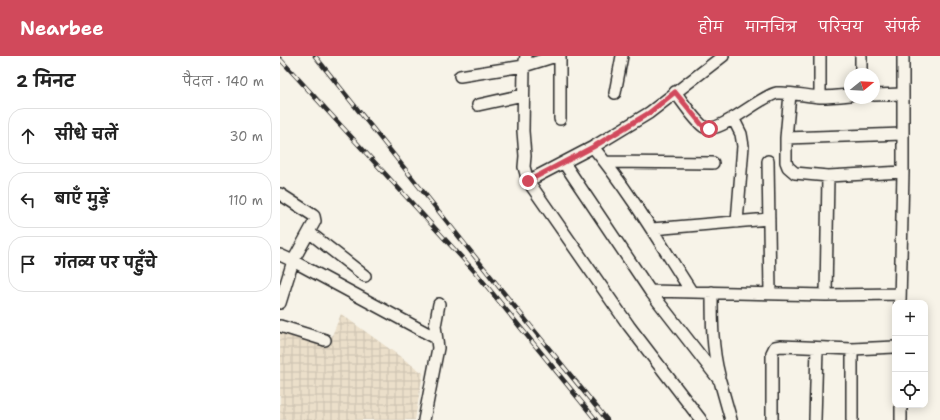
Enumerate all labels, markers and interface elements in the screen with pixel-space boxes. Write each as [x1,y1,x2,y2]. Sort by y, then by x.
text: Nearbee [20,16,104,41]
text: होम [699,18,723,36]
text: मानचित्र [745,18,797,36]
text: परिचय [819,18,863,36]
text: संपर्क [885,18,920,36]
north arrow [844,68,880,104]
text: 2 मिनट [16,70,75,92]
text: पैदल · 140 m [183,73,264,90]
route start [700,120,718,138]
icon: ahead [17,125,39,147]
text: सीधे चलें [55,125,118,145]
text: 30 m [229,128,263,145]
route end [519,172,537,190]
icon: left [17,189,39,211]
text: बाएँ मुड़ें [55,189,109,209]
text: 110 m [228,192,263,209]
icon: arrive [17,253,39,275]
text: गंतव्य पर पहुँचे [55,253,157,273]
map controls [892,300,928,408]
button: + [892,300,928,336]
button: − [892,336,928,372]
button: locate [892,372,928,408]

